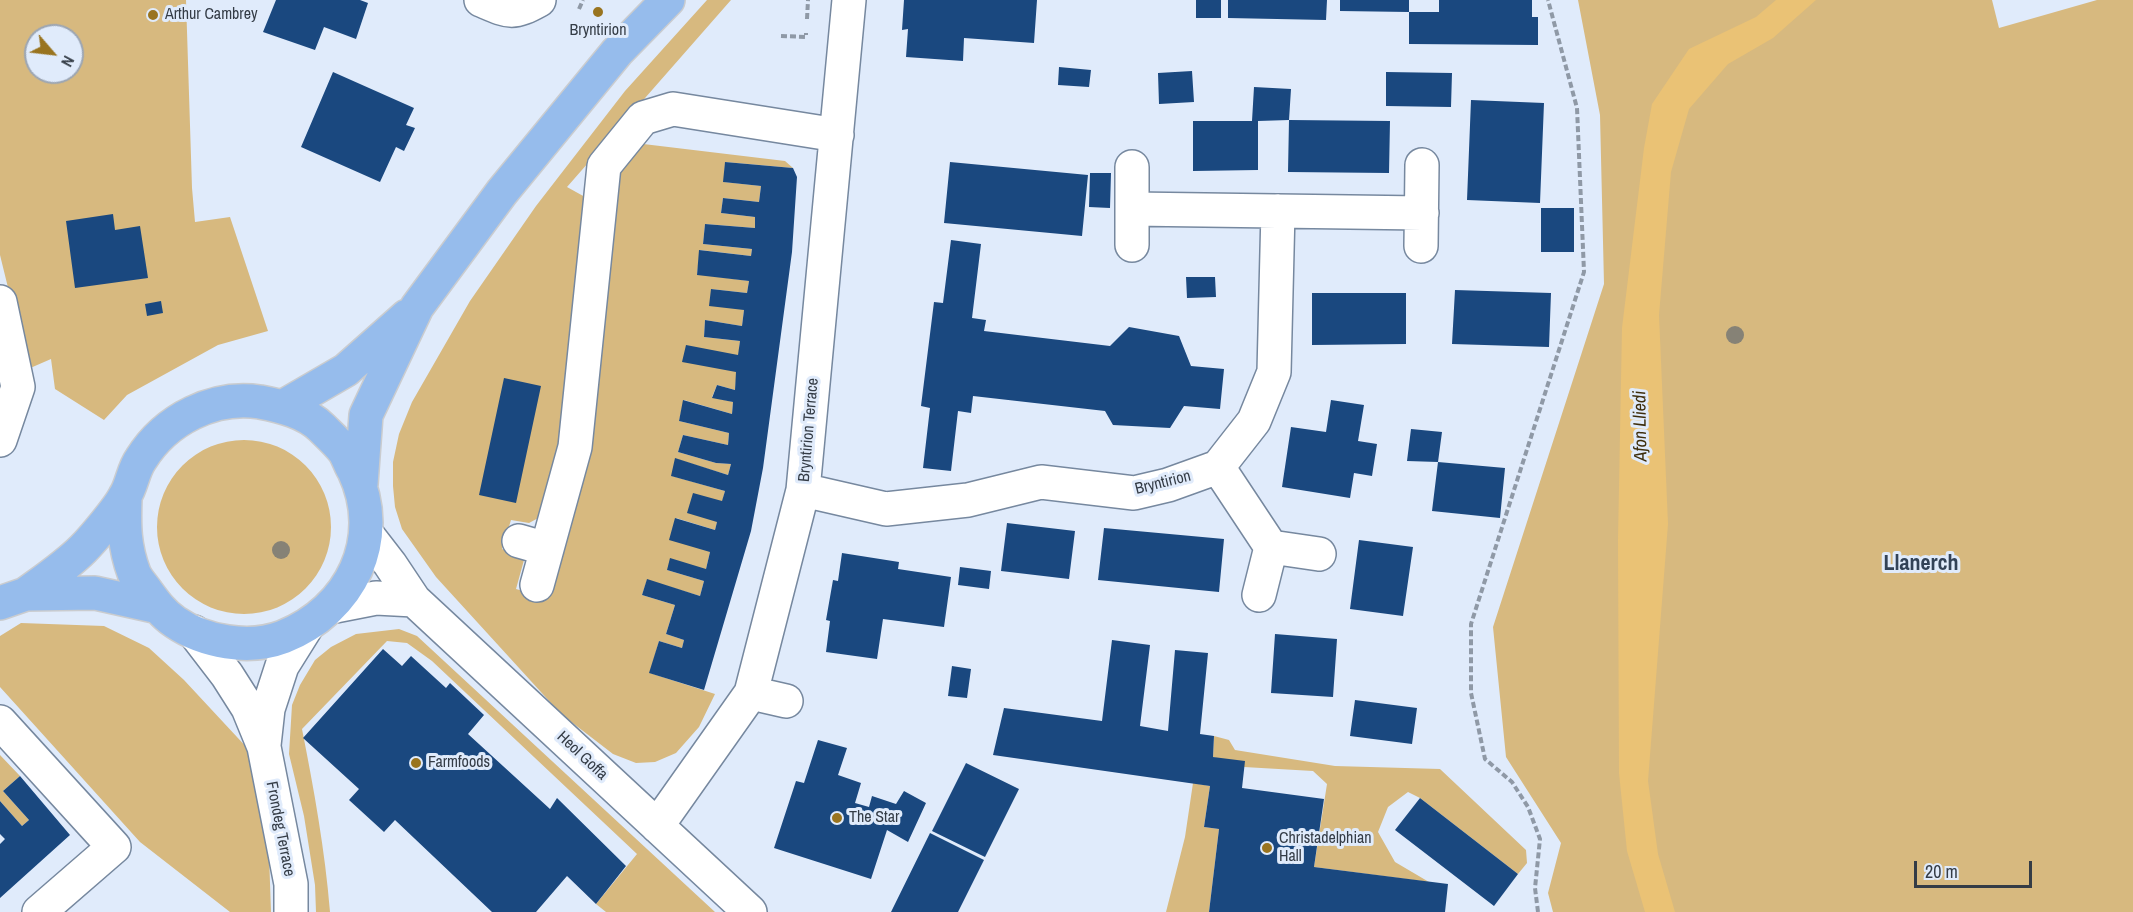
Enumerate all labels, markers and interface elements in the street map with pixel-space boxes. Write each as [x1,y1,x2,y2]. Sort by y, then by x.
place label: Arthur Cambrey [165,5,258,25]
marker: Bryntirion [591,5,605,19]
marker: Arthur Cambrey [146,8,160,22]
place label: Bryntirion [570,21,626,41]
north arrow [24,24,84,84]
text: N [56,52,80,71]
street label: Bryntirion Terrace [795,377,823,483]
water label: Afon Lliedi [1630,391,1652,461]
street label: Bryntirion [1133,467,1193,499]
district label: Llanerch [1883,551,1959,577]
street label: Heol Goffa [553,728,611,784]
place label: Farmfoods [428,753,490,773]
marker: Farmfoods [409,756,423,770]
street label: Frondeg Terrace [261,780,299,878]
place label: The Star [849,808,899,828]
marker: The Star [830,811,844,825]
place label: Christadelphian Hall [1279,829,1372,867]
marker: Christadelphian Hall [1260,841,1274,855]
scale bar [1917,849,2036,887]
text: 20 m [1925,859,1958,884]

